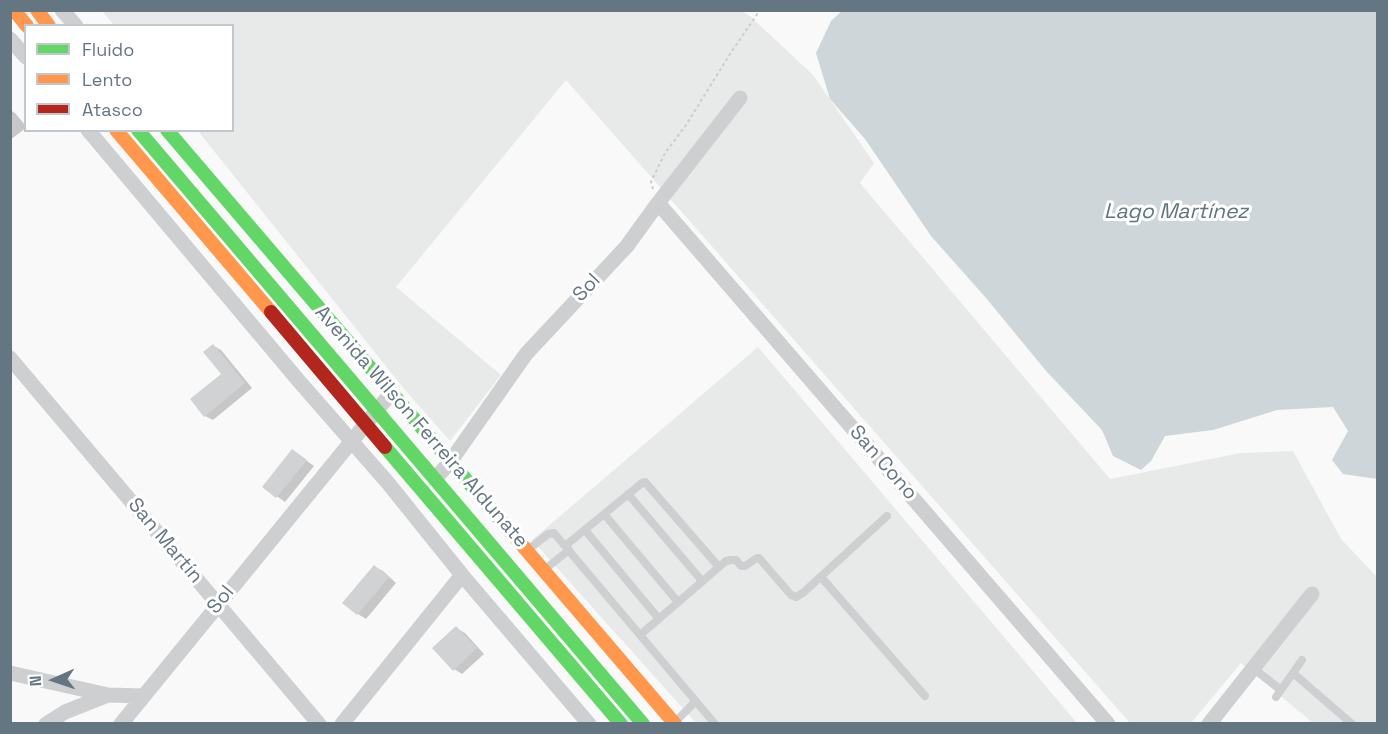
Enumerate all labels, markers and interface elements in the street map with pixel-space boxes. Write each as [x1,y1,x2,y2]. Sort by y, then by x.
legend [24,24,234,132]
text: Fluido [82,38,134,61]
text: Lento [82,68,132,91]
text: Atasco [82,98,143,121]
water label: Lago Martínez [1104,199,1248,225]
street label: Sol [568,269,606,307]
street label: Avenida Wilson Ferreira Aldunate [309,301,533,553]
street label: San Cono [844,421,922,505]
street label: San Martín [122,494,208,588]
street label: Sol [202,581,240,619]
north arrow [24,650,84,710]
text: N [25,675,46,687]

